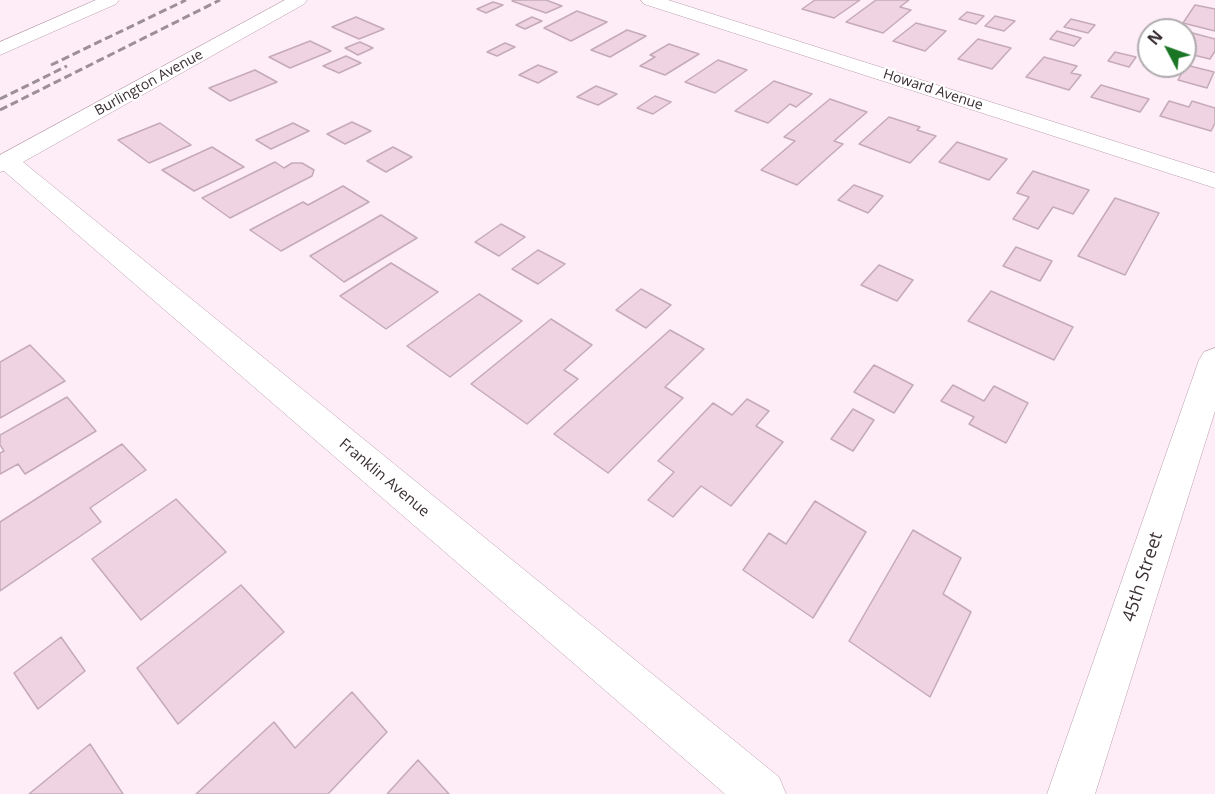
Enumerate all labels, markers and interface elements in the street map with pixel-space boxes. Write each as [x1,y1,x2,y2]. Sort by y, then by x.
north arrow [1137,18,1197,78]
text: N [1142,25,1167,50]
street label: Burlington Avenue [92,46,206,120]
street label: Howard Avenue [881,66,985,114]
street label: Franklin Avenue [335,435,433,521]
street label: 45th Street [1118,529,1168,625]

